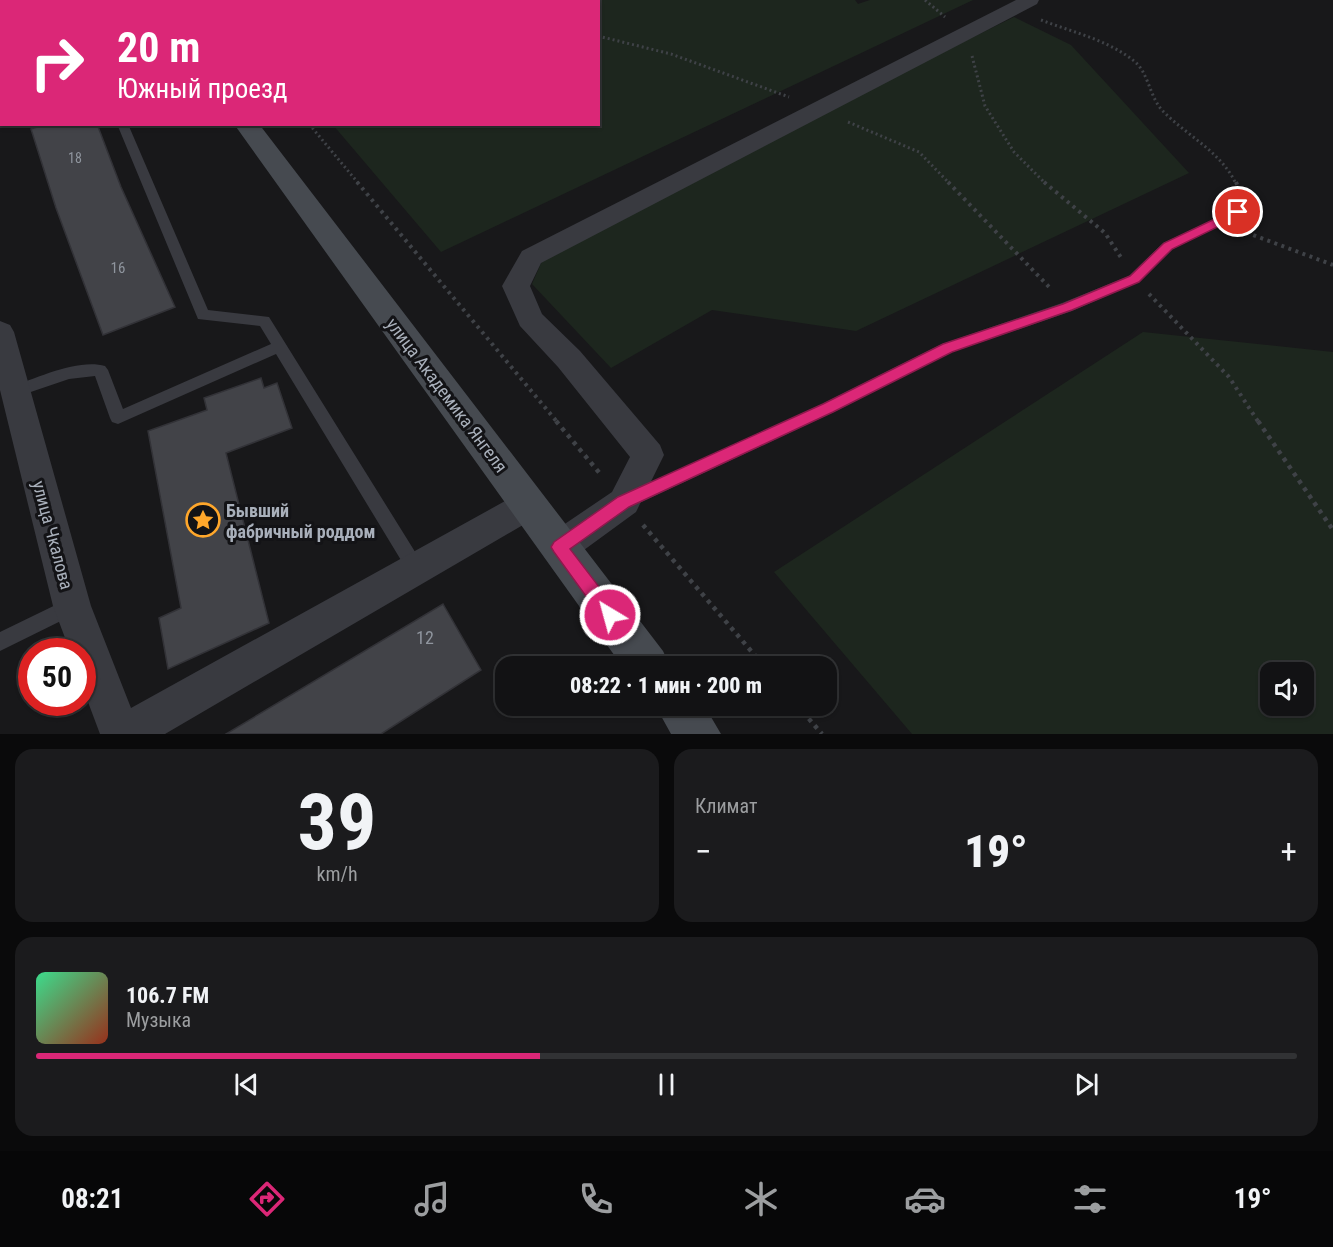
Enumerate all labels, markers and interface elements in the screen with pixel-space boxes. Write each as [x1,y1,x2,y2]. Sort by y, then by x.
text: 20 m [117,23,200,72]
icon: right [18,24,96,102]
text: Южный проезд [117,73,287,105]
house number: 18 [68,150,82,166]
pin [1212,186,1263,237]
icon: arrive [1221,195,1254,228]
house number: 16 [111,259,125,277]
street label: улица Академика Янгеля [382,314,512,476]
street label: улица Чкалова [28,478,78,592]
place label: Бывший фабричный роддом [226,500,375,542]
place icon: Бывший фабричный роддом [185,502,221,538]
position arrow [578,583,642,647]
house number: 12 [416,627,434,648]
speed limit sign: 50 [18,638,96,716]
map controls [1260,662,1314,716]
button: sound [1260,662,1314,716]
text: 08:22 · 1 мин · 200 m [570,673,762,698]
text: 39 [298,777,376,868]
text: Климат [695,794,757,818]
text: 19° [964,825,1028,878]
text: − [695,832,712,871]
text: + [1281,832,1297,871]
text: km/h [316,862,358,886]
text: 106.7 FM [126,983,209,1008]
text: Музыка [126,1008,191,1032]
icon: previous [230,1068,263,1101]
icon: pause [650,1068,683,1101]
icon: next [1070,1068,1103,1101]
icon: directions [246,1178,288,1220]
icon: music [411,1178,453,1220]
icon: phone [575,1178,617,1220]
icon: climate [740,1178,782,1220]
icon: car [904,1178,946,1220]
icon: filters [1069,1178,1111,1220]
text: 08:21 [61,1183,123,1215]
text: 19° [1234,1183,1272,1215]

